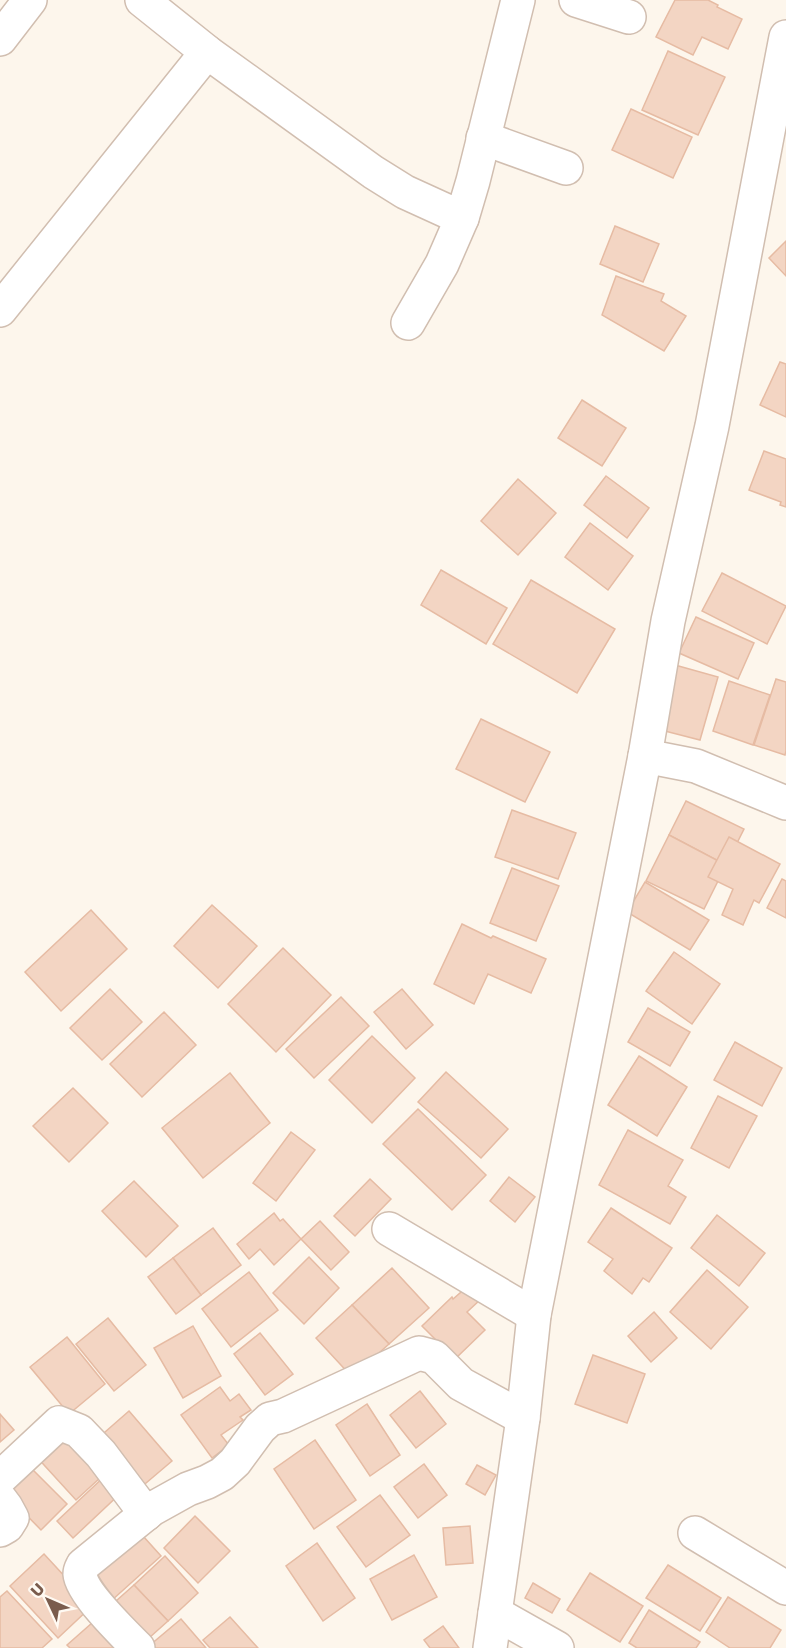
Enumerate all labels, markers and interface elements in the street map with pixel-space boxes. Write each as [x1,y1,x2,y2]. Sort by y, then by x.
north arrow [18,1570,78,1630]
text: U [27,1579,48,1601]

